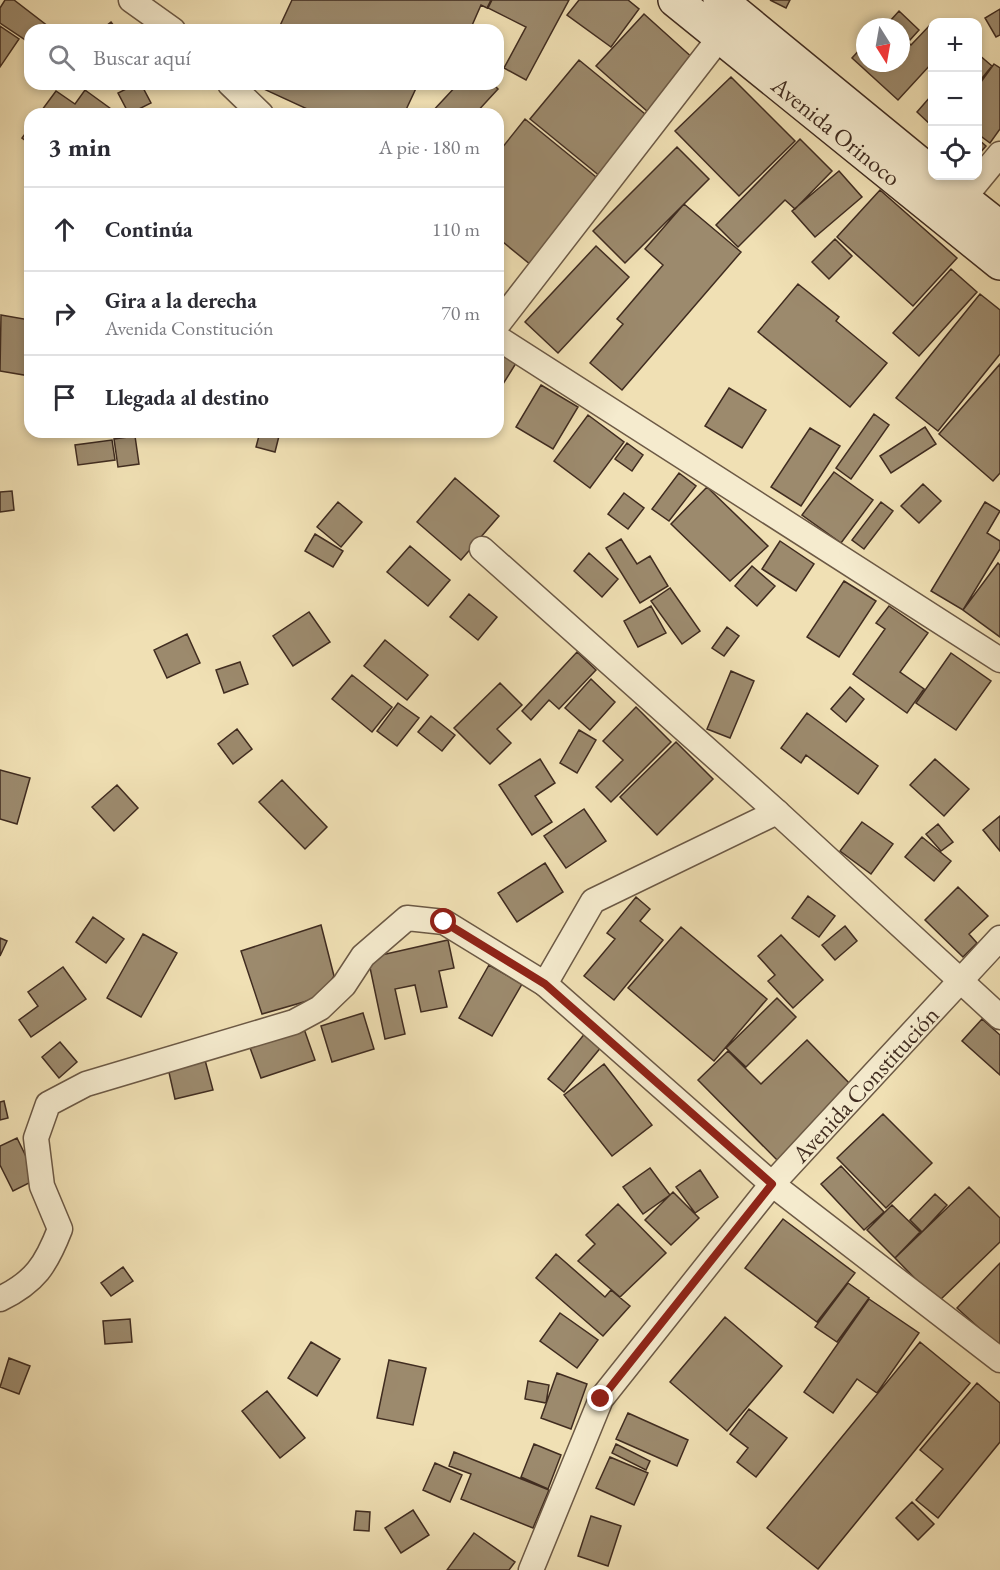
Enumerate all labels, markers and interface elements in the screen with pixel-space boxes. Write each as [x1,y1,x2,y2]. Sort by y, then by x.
north arrow [856,18,910,72]
map controls [928,18,982,180]
button: + [928,18,982,72]
search box [24,24,504,90]
icon: search [45,41,78,74]
text: Buscar aquí [93,43,191,72]
street label: Avenida Orinoco [765,69,908,192]
button: − [928,72,982,126]
button: locate [928,126,982,180]
text: 3 min [48,130,111,164]
text: A pie · 180 m [379,134,480,160]
icon: ahead [48,213,81,246]
text: Continúa [105,215,193,244]
text: 110 m [432,216,480,242]
text: Gira a la derecha [105,286,257,315]
icon: right [48,297,81,330]
text: 70 m [441,300,480,326]
text: Avenida Constitución [105,315,274,341]
icon: arrive [48,381,81,414]
text: Llegada al destino [105,383,269,412]
route start [430,908,456,934]
street label: Avenida Constitución [784,999,945,1169]
route end [587,1385,613,1411]

